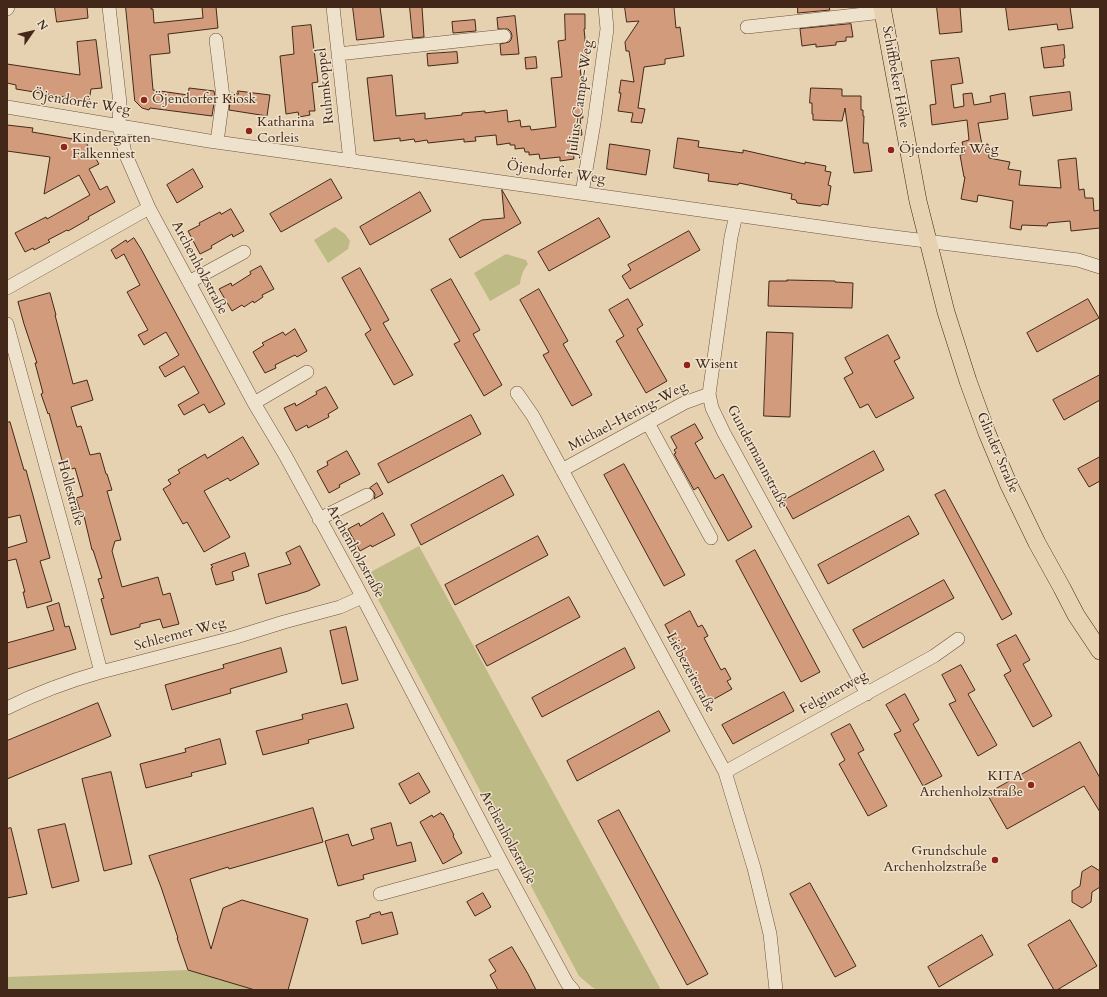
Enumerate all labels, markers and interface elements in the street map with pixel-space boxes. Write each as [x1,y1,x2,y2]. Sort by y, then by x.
north arrow [12,12,52,52]
text: N [33,17,51,33]
street label: Schiffbeker Höhe [878,25,912,129]
street label: Julius-Campe-Weg [565,39,597,157]
street label: Ruhmkoppel [314,47,338,125]
street label: Öjendorfer Weg [30,87,132,119]
place label: Öjendorfer Kiosk [152,92,256,108]
marker: Öjendorfer Kiosk [139,95,149,105]
place label: Katharina Corleis [257,115,315,148]
marker: Katharina Corleis [244,126,254,136]
place label: Kindergarten Falkennest [72,131,151,164]
marker: Kindergarten Falkennest [59,142,69,152]
place label: Öjendorfer Weg [899,142,999,158]
marker: Öjendorfer Weg [886,145,896,155]
street label: Öjendorfer Weg [505,158,607,188]
street label: Archenholzstraße [167,218,231,318]
place label: Wisent [695,357,738,373]
marker: Wisent [682,360,692,370]
street label: Michael-Hering-Weg [566,379,690,455]
street label: Gundermannstraße [723,403,791,511]
street label: Glinder Straße [972,410,1022,496]
street label: Hollestraße [53,458,87,528]
street label: Archenholzstraße [323,503,387,601]
street label: Schleemer Weg [132,615,228,655]
street label: Liebezeitstraße [662,630,718,716]
street label: Felginerweg [797,668,871,718]
place label: KITA Archenholzstraße [920,769,1023,802]
marker: KITA Archenholzstraße [1026,780,1036,790]
street label: Archenholzstraße [475,788,539,888]
place label: Grundschule Archenholzstraße [884,844,987,876]
marker: Grundschule Archenholzstraße [990,855,1000,865]

